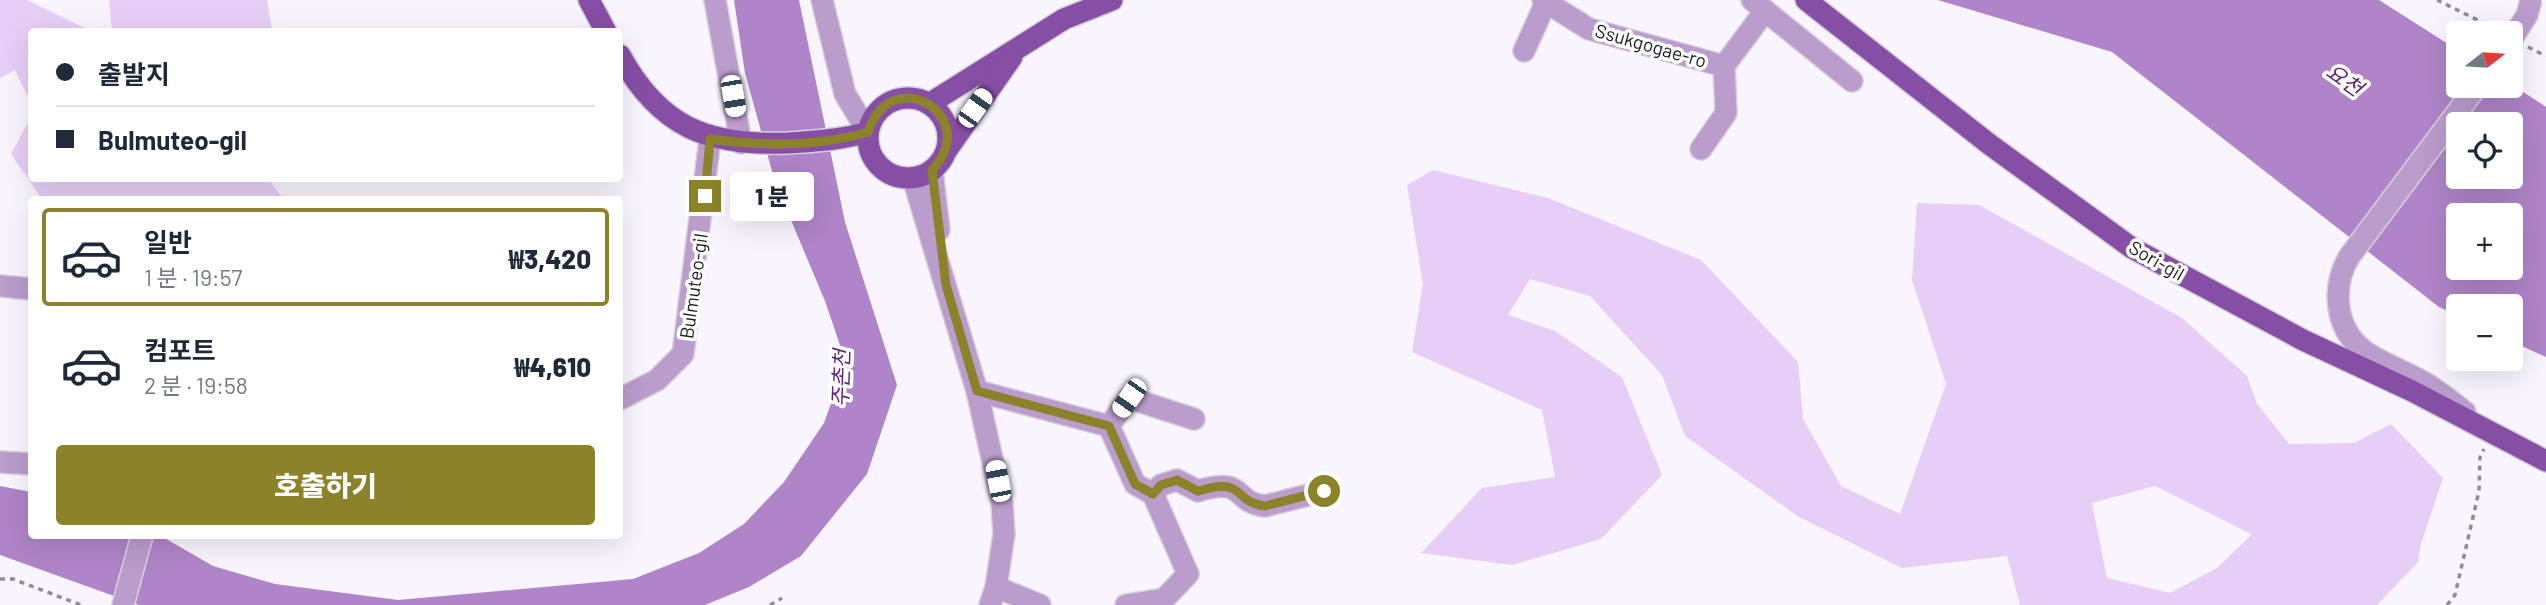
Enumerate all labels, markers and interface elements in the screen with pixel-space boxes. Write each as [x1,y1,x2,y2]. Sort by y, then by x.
street label: Ssukgogae-ro [1593,18,1709,72]
north arrow [2446,21,2524,98]
map controls [2446,21,2523,371]
text: 출발지 [98,58,170,89]
water label: 요천 [2322,58,2370,102]
car [720,73,747,119]
car [955,85,996,131]
button: locate [2446,112,2523,189]
text: Bulmuteo-gil [98,124,247,155]
callout: 1 분 [730,172,814,220]
route end [689,180,721,212]
text: 1 분 [755,182,789,210]
button: + [2446,203,2523,280]
icon: car [60,226,123,289]
text: 일반 [144,226,192,257]
street label: Bulmuteo-gil [674,232,712,340]
street label: Sori-gil [2125,235,2189,285]
text: ₩3,420 [508,243,591,274]
text: 1 분 · 19:57 [144,263,242,291]
button: − [2446,294,2523,371]
icon: car [60,334,123,397]
text: 컴포트 [144,334,216,365]
water label: 주촌천 [826,346,854,407]
text: ₩4,610 [514,351,591,382]
text: 2 분 · 19:58 [144,371,248,399]
car [1109,375,1150,421]
button: 호출하기 [56,445,595,525]
car [984,458,1013,504]
route start [1308,475,1340,507]

